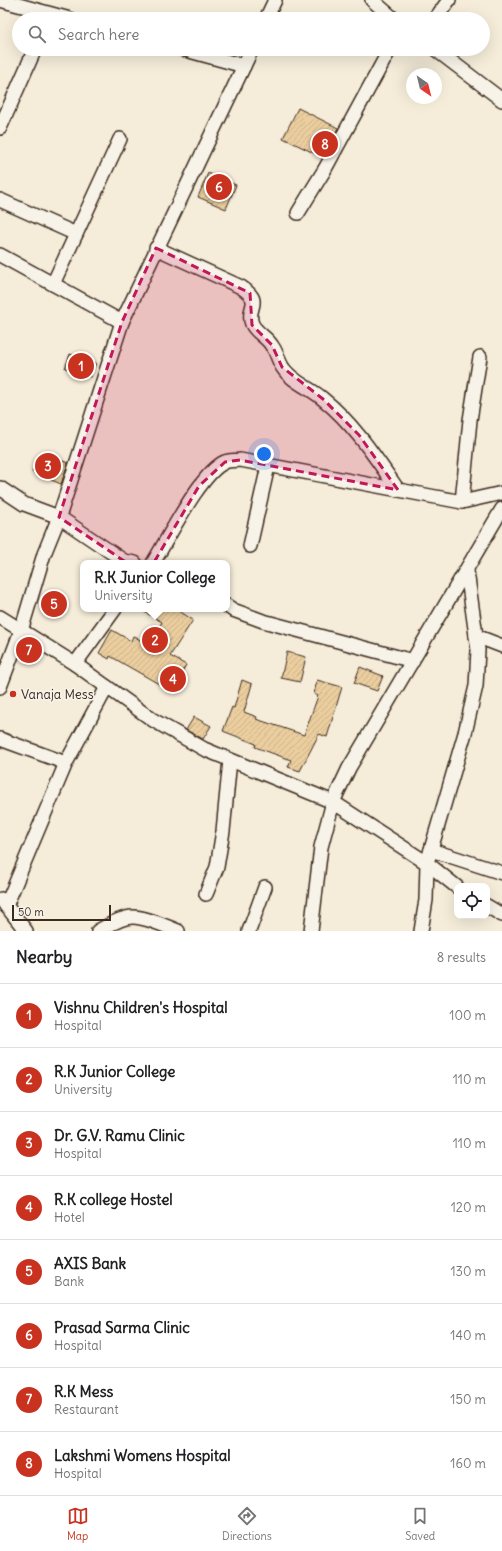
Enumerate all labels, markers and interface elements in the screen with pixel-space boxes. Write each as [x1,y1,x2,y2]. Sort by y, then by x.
search box [12,12,490,56]
icon: search [26,23,48,45]
text: Search here [58,25,139,44]
north arrow [406,68,442,104]
pin: 8 [312,129,338,159]
pin: 6 [206,172,232,202]
pin: 1 [68,351,94,381]
your location [254,444,274,464]
pin: 3 [35,451,61,481]
popup [80,560,230,612]
text: R.K Junior College [94,568,216,587]
text: University [94,587,153,604]
pin: 5 [41,589,67,619]
pin: 2 [142,625,168,655]
pin: 7 [16,635,42,665]
pin: 4 [160,664,186,694]
place label: Vanaja Mess [21,686,94,703]
marker: Vanaja Mess [8,689,18,699]
map controls [454,883,490,919]
button: locate [454,883,490,919]
scale bar [12,903,111,922]
text: 50 m [18,905,44,919]
text: Nearby [16,946,72,968]
text: 8 results [437,949,486,966]
text: Vishnu Children's Hospital [54,998,228,1017]
text: 1 [26,1007,32,1024]
text: 100 m [449,1007,486,1024]
text: Hospital [54,1017,102,1034]
text: R.K Junior College [54,1062,175,1081]
text: 2 [25,1071,33,1088]
text: 110 m [453,1071,486,1088]
text: University [54,1081,112,1098]
text: Dr. G.V. Ramu Clinic [54,1126,185,1145]
text: 3 [25,1135,33,1152]
text: 110 m [453,1135,486,1152]
text: Hospital [54,1145,102,1162]
text: R.K college Hostel [54,1190,173,1209]
text: 4 [25,1199,33,1216]
text: 120 m [451,1199,486,1216]
text: Hotel [54,1209,85,1226]
text: AXIS Bank [54,1254,126,1273]
text: 5 [25,1263,33,1280]
text: 130 m [450,1263,486,1280]
text: Bank [54,1273,84,1290]
text: Prasad Sarma Clinic [54,1318,190,1337]
text: 6 [25,1327,33,1344]
text: 140 m [450,1327,486,1344]
text: Hospital [54,1337,102,1354]
text: R.K Mess [54,1382,113,1401]
text: 7 [26,1391,32,1408]
text: 150 m [450,1391,486,1408]
text: Restaurant [54,1401,119,1418]
text: Lakshmi Womens Hospital [54,1446,231,1465]
text: 8 [25,1455,33,1472]
text: 160 m [450,1455,486,1472]
text: Hospital [54,1465,102,1482]
tab: Map [67,1505,89,1543]
tab: Directions [222,1505,272,1543]
tab: Saved [405,1505,435,1543]

